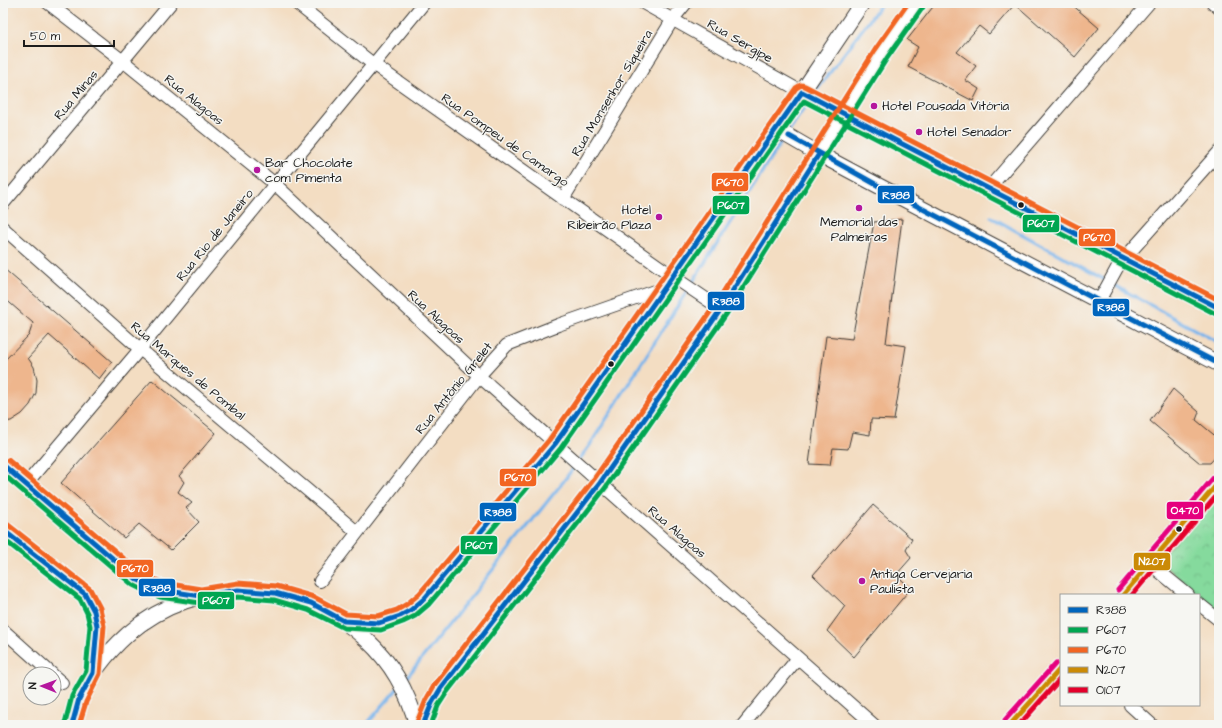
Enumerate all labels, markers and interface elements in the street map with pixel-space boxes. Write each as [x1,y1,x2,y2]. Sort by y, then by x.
street label: Rua Sergipe [703,15,776,68]
scale bar [24,22,114,48]
street label: Rua Monsenhor Siqueira [567,26,657,160]
text: 50 m [30,28,61,45]
street label: Rua Minas [50,66,102,124]
street label: Rua Alagoas [160,70,228,131]
street label: Rua Pompeu de Camargo [437,89,573,192]
place label: Hotel Pousada Vitória [882,97,1009,115]
marker: Hotel Pousada Vitória [869,101,879,111]
place label: Hotel Senador [927,123,1011,141]
marker: Hotel Senador [914,127,924,137]
place label: Bar Chocolate com Pimenta [265,154,353,187]
marker: Bar Chocolate com Pimenta [252,165,262,175]
line badge: P670 [711,172,749,192]
text: P670 [716,175,744,190]
street label: Rua Rio de Janeiro [172,185,258,285]
line badge: R388 [877,185,915,204]
text: R388 [882,188,911,203]
line badge: P607 [712,195,750,215]
text: P607 [717,198,745,213]
unlabelled marker [1016,200,1026,210]
place label: Hotel Ribeirão Plaza [567,201,651,234]
marker: Memorial das Palmeiras [854,203,864,213]
marker: Hotel Ribeirão Plaza [654,212,664,222]
place label: Memorial das Palmeiras [820,213,898,246]
line badge: P607 [1022,214,1060,233]
text: P607 [1027,216,1055,231]
line badge: P670 [1078,228,1116,247]
text: P670 [1083,230,1111,245]
street label: Rua Alagoas [403,286,469,349]
line badge: R388 [707,291,745,311]
text: R388 [712,294,741,309]
line badge: R388 [1092,298,1130,317]
text: R388 [1097,300,1126,315]
street label: Rua Marques de Pombal [127,318,249,424]
street label: Rua Antônio Grelet [411,338,497,438]
unlabelled marker [606,359,616,369]
line badge: P670 [499,468,537,487]
text: P670 [504,470,532,485]
line badge: O470 [1166,501,1204,520]
line badge: R388 [479,502,517,522]
street label: Rua Alagoas [643,502,710,563]
text: O470 [1171,503,1199,518]
text: R388 [484,505,513,520]
unlabelled marker [1174,524,1184,534]
line badge: P607 [460,535,498,555]
text: P607 [465,538,493,553]
line badge: N207 [1133,552,1171,571]
text: N207 [1139,554,1166,569]
line badge: P670 [116,559,154,578]
text: P670 [121,561,149,576]
place label: Antiga Cervejaria Paulista [870,565,973,598]
marker: Antiga Cervejaria Paulista [857,576,867,586]
line badge: R388 [138,578,176,597]
text: R388 [143,581,172,596]
line badge: P607 [197,591,235,610]
text: P607 [202,593,230,608]
legend [1060,594,1200,706]
text: R388 [1096,602,1126,619]
text: P607 [1096,622,1127,639]
text: P670 [1096,642,1127,659]
text: N207 [1096,662,1126,679]
north arrow [22,666,62,706]
text: N [25,682,40,689]
text: O107 [1096,682,1121,699]

